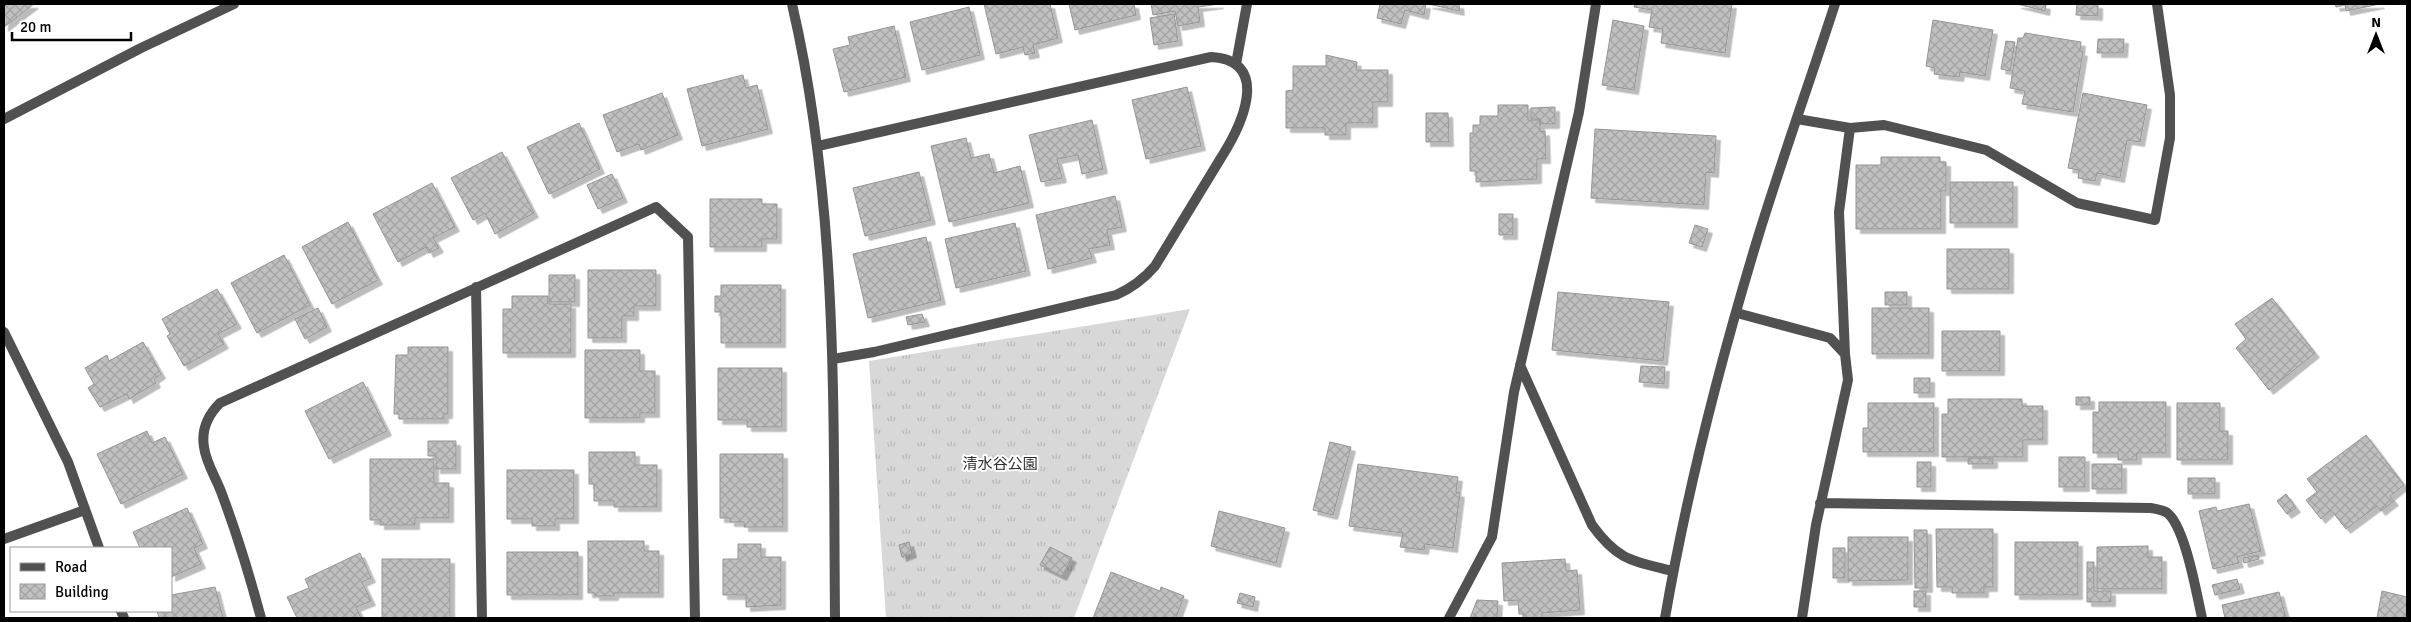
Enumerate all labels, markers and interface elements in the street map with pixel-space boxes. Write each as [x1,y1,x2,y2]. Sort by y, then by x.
scale bar [12,10,131,42]
north arrow [2351,10,2401,60]
text: N [2371,14,2381,31]
text: 20 m [20,18,51,36]
park label: 清水谷公園 [962,455,1038,473]
legend [10,547,172,612]
text: Road [55,558,87,576]
text: Building [55,583,109,601]

